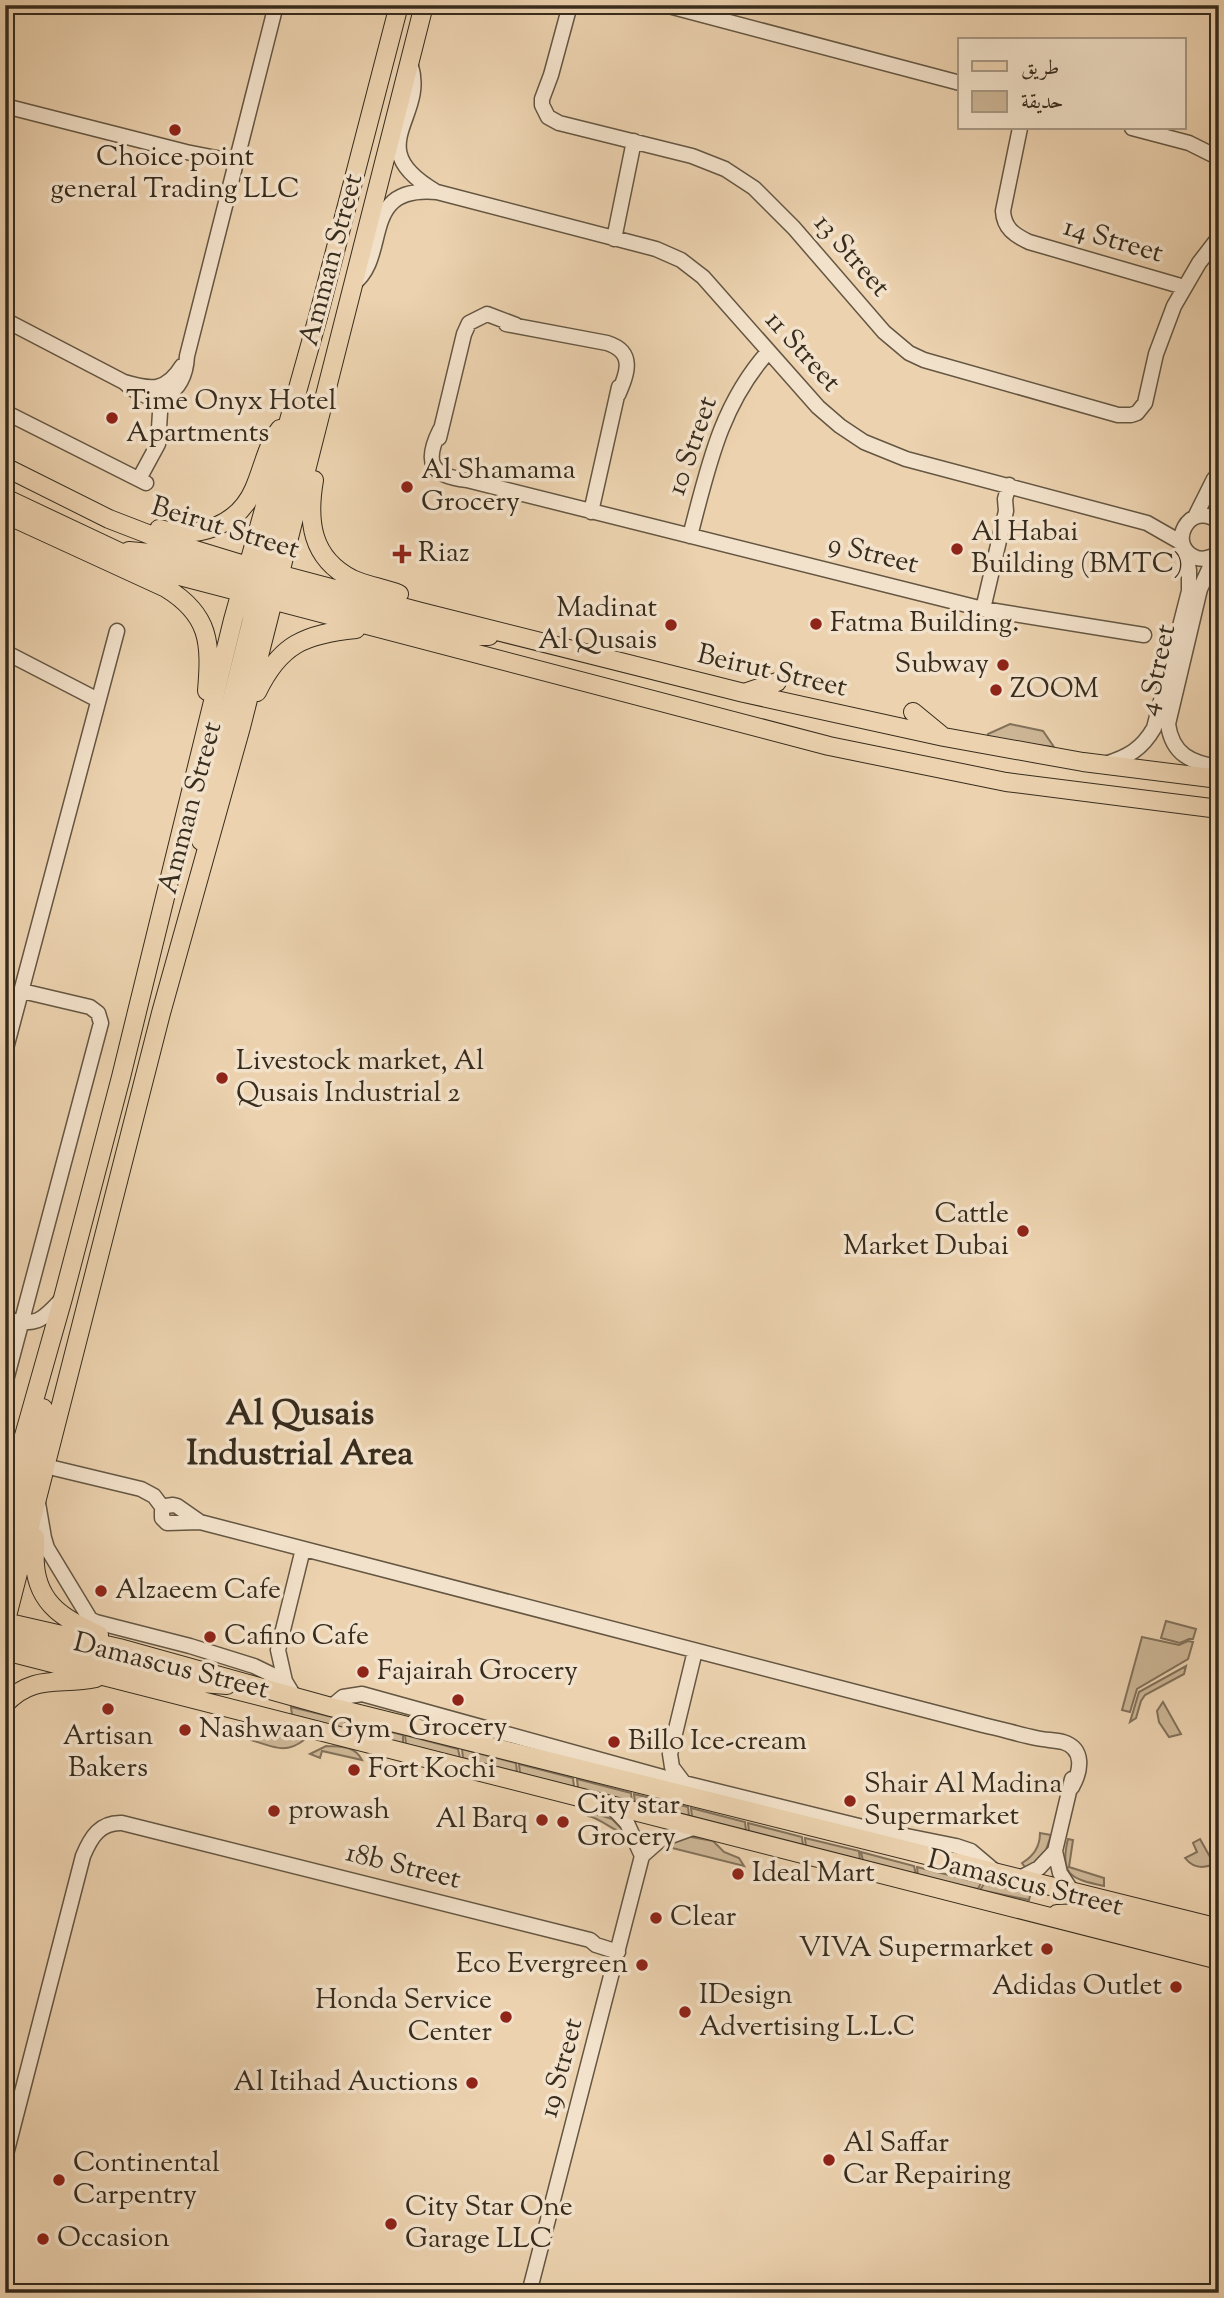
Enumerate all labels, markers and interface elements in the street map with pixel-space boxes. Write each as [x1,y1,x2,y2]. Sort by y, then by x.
legend [958,38,1186,130]
text: طريق [1021,54,1059,84]
text: حديقة [1021,88,1064,118]
marker: Choice point general Trading LLC [167,122,183,138]
place label: Choice point general Trading LLC [50,138,300,210]
street label: Amman Street [290,169,374,351]
street label: 13 Street [803,205,899,307]
street label: 14 Street [1059,208,1168,274]
street label: 11 Street [755,302,850,402]
place label: Time Onyx Hotel Apartments [126,382,337,454]
street label: 10 Street [657,391,729,501]
marker: Time Onyx Hotel Apartments [104,410,120,426]
place label: Al Shamama Grocery [421,451,576,523]
marker: Al Shamama Grocery [399,479,415,495]
street label: Beirut Street [146,488,304,571]
place label: Al Habai Building (BMTC) [971,513,1183,585]
street label: 9 Street [824,524,923,586]
place label: Riaz [418,534,470,574]
marker: Al Habai Building (BMTC) [949,541,965,557]
marker: Riaz [392,544,412,564]
place label: Madinat Al Qusais [538,589,657,661]
place label: Fatma Building. [830,604,1019,644]
marker: Fatma Building. [808,616,824,632]
marker: Madinat Al Qusais [663,617,679,633]
street label: 4 Street [1129,620,1187,719]
street label: Beirut Street [693,635,851,709]
place label: Subway [895,645,989,685]
marker: Subway [995,657,1011,673]
place label: ZOOM [1010,670,1099,710]
marker: ZOOM [988,682,1004,698]
street label: Amman Street [149,717,233,899]
place label: Livestock market, Al Qusais Industrial 2 [236,1042,484,1114]
marker: Livestock market, Al Qusais Industrial 2 [214,1070,230,1086]
place label: Cattle Market Dubai [843,1195,1009,1267]
marker: Cattle Market Dubai [1015,1223,1031,1239]
district label: Al Qusais Industrial Area [187,1390,413,1481]
place label: Alzaeem Cafe [115,1571,281,1611]
marker: Alzaeem Cafe [93,1583,109,1599]
place label: Cafino Cafe [224,1617,369,1657]
street label: Damascus Street [69,1623,273,1711]
marker: Cafino Cafe [202,1629,218,1645]
place label: Fajairah Grocery [377,1652,578,1692]
marker: Fajairah Grocery [355,1664,371,1680]
marker: Grocery [450,1692,466,1708]
marker: Artisan Bakers [100,1701,116,1717]
place label: Grocery [409,1708,507,1748]
place label: Nashwaan Gym [199,1710,391,1750]
place label: Artisan Bakers [63,1717,153,1789]
marker: Nashwaan Gym [177,1722,193,1738]
place label: Billo Ice-cream [628,1722,807,1762]
marker: Billo Ice-cream [606,1734,622,1750]
place label: Fort Kochi [368,1750,496,1790]
marker: Fort Kochi [346,1762,362,1778]
place label: Shair Al Madina Supermarket [864,1765,1062,1837]
place label: City star Grocery [577,1786,681,1858]
place label: prowash [288,1791,390,1831]
marker: Shair Al Madina Supermarket [842,1793,858,1809]
place label: Al Barq [435,1800,528,1840]
marker: prowash [266,1803,282,1819]
marker: Al Barq [534,1812,550,1828]
marker: City star Grocery [555,1814,571,1830]
street label: 18b Street [341,1833,465,1901]
street label: Damascus Street [923,1840,1127,1928]
place label: Ideal Mart [752,1854,875,1894]
marker: Ideal Mart [730,1866,746,1882]
place label: Clear [670,1898,737,1938]
marker: Clear [648,1910,664,1926]
place label: VIVA Supermarket [799,1929,1033,1969]
marker: VIVA Supermarket [1039,1941,1055,1957]
place label: Eco Evergreen [456,1945,628,1985]
marker: Eco Evergreen [634,1957,650,1973]
place label: Adidas Outlet [992,1967,1162,2007]
place label: IDesign Advertising L.L.C [699,1976,915,2048]
marker: Adidas Outlet [1168,1979,1184,1995]
place label: Honda Service Center [315,1981,492,2053]
marker: IDesign Advertising L.L.C [677,2004,693,2020]
marker: Honda Service Center [498,2009,514,2025]
street label: 19 Street [530,2014,595,2122]
place label: Al Itihad Auctions [233,2063,458,2103]
marker: Al Itihad Auctions [464,2075,480,2091]
place label: Al Saffar Car Repairing [843,2124,1011,2196]
place label: Continental Carpentry [73,2144,220,2216]
marker: Al Saffar Car Repairing [821,2152,837,2168]
marker: Continental Carpentry [51,2172,67,2188]
place label: City Star One Garage LLC [405,2188,573,2260]
marker: City Star One Garage LLC [383,2216,399,2232]
place label: Occasion [57,2219,170,2259]
marker: Occasion [35,2231,51,2247]

